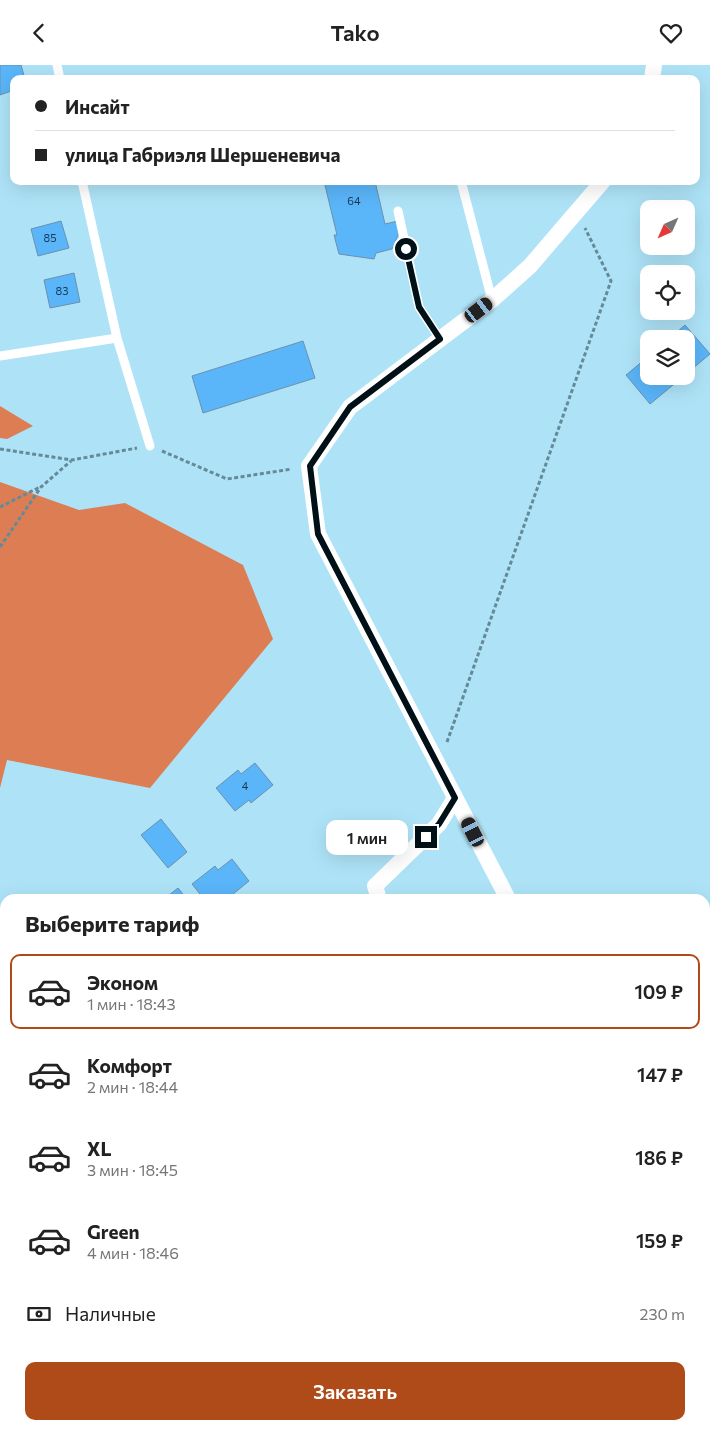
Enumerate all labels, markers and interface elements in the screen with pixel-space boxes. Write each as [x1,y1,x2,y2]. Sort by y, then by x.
icon: back [25,19,53,47]
text: Tako [330,19,380,46]
icon: heart [657,19,685,47]
text: Инсайт [65,95,130,118]
text: улица Габриэля Шершеневича [65,143,340,166]
house number: 64 [347,194,361,207]
north arrow [640,200,695,255]
map controls [640,200,695,385]
house number: 85 [44,231,57,244]
route start [395,238,417,260]
button: locate [640,265,695,320]
house number: 83 [56,284,68,297]
car [462,295,495,325]
button: layers [640,330,695,385]
house number: 4 [242,779,249,792]
car [459,815,486,849]
callout: 1 мин [326,819,408,855]
route end [415,826,437,848]
text: 1 мин [347,828,387,847]
text: Выберите тариф [25,910,199,937]
icon: car [27,969,72,1014]
text: Эконом [87,971,158,994]
text: 109 ₽ [634,980,683,1003]
text: 1 мин · 18:43 [87,994,176,1013]
icon: car [27,1052,72,1097]
text: Комфорт [87,1054,172,1077]
text: 147 ₽ [637,1063,683,1086]
text: 2 мин · 18:44 [87,1077,178,1096]
icon: car [27,1135,72,1180]
text: XL [87,1137,112,1160]
text: 186 ₽ [635,1146,683,1169]
text: 3 мин · 18:45 [87,1160,178,1179]
icon: car [27,1218,72,1263]
text: Green [87,1220,139,1243]
text: 159 ₽ [636,1229,683,1252]
text: 4 мин · 18:46 [87,1243,179,1262]
icon: cash [25,1300,53,1328]
text: Наличные [65,1302,156,1325]
text: 230 m [640,1304,685,1323]
button: Заказать [25,1362,685,1420]

